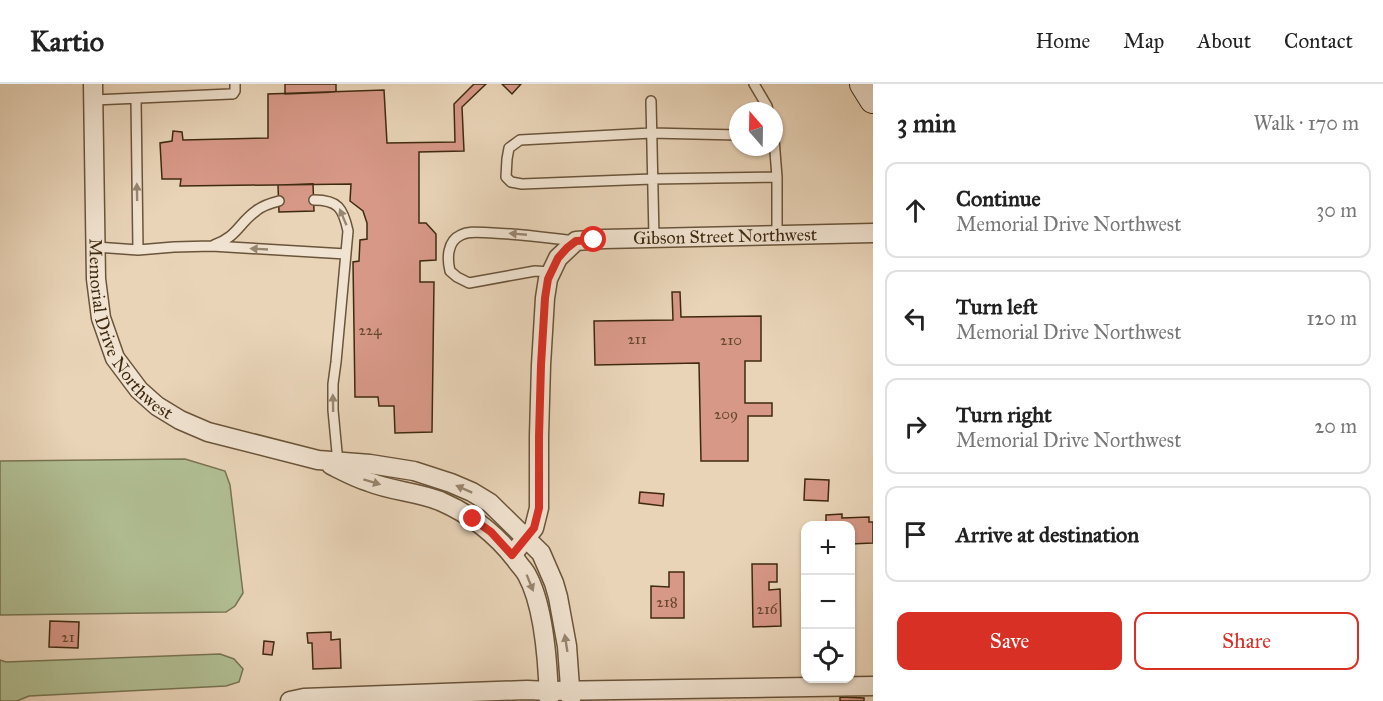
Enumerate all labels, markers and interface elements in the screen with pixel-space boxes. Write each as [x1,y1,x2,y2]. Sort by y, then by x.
text: Kartio [30,24,104,59]
text: Home [1035,28,1090,54]
text: Map [1123,28,1164,54]
text: About [1197,28,1251,54]
text: Contact [1284,28,1353,54]
north arrow [729,102,783,156]
text: 3 min [897,107,956,139]
text: Walk · 170 m [1254,111,1359,135]
one-way arrow [133,182,142,201]
text: Continue [956,185,1041,212]
icon: ahead [899,194,932,227]
text: 30 m [1316,198,1357,222]
one-way arrow [338,208,348,226]
text: Memorial Drive Northwest [956,212,1181,236]
street label: Gibson Street Northwest [633,223,818,249]
route start [580,226,606,252]
one-way arrow [508,229,527,239]
street label: Memorial Drive Northwest [84,238,177,424]
one-way arrow [249,244,268,254]
text: Turn left [956,293,1038,320]
icon: left [899,302,932,335]
text: 120 m [1306,306,1357,330]
text: Memorial Drive Northwest [956,320,1181,344]
house number: 224 [358,321,382,339]
house number: 211 [627,330,647,348]
house number: 210 [720,331,742,349]
one-way arrow [328,393,338,412]
text: Turn right [956,401,1052,428]
house number: 209 [714,405,738,423]
icon: right [899,410,932,443]
text: 20 m [1314,414,1357,438]
text: Memorial Drive Northwest [956,428,1181,452]
one-way arrow [363,478,381,488]
one-way arrow [455,484,472,493]
route end [459,505,485,531]
icon: arrive [899,518,932,551]
map controls [801,521,855,683]
button: + [801,521,855,575]
text: Arrive at destination [956,521,1139,548]
one-way arrow [526,574,535,592]
button: − [801,575,855,629]
house number: 218 [656,593,678,611]
house number: 216 [757,600,779,618]
button: Save [897,612,1122,670]
button: Share [1134,612,1359,670]
house number: 21 [61,628,75,646]
button: locate [801,629,855,683]
one-way arrow [562,633,571,652]

